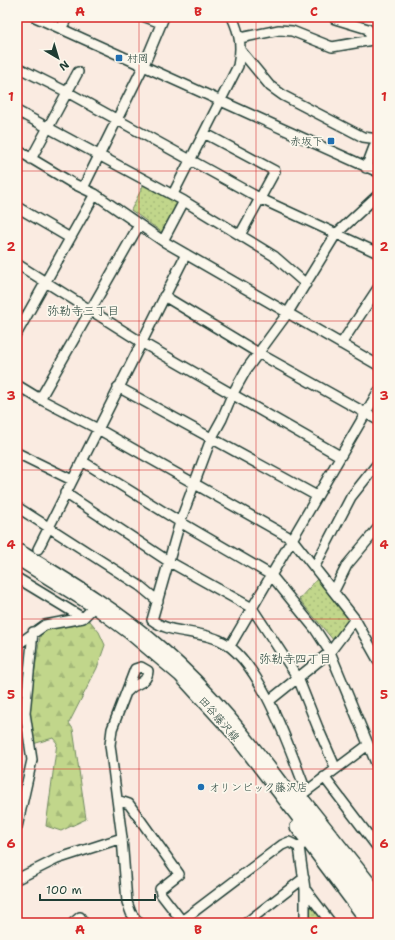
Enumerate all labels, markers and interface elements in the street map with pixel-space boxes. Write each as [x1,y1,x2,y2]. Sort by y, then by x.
text: A [75,3,85,20]
text: B [194,3,202,20]
text: C [310,3,318,20]
north arrow [38,38,78,78]
place label: 村岡 [127,51,149,66]
marker: 村岡 [114,53,124,63]
text: N [56,57,72,74]
text: 1 [8,88,14,105]
text: 1 [381,88,387,105]
place label: 赤坂下 [290,134,323,149]
marker: 赤坂下 [326,136,336,146]
text: 2 [6,238,16,255]
text: 2 [379,238,389,255]
district label: 弥勒寺三丁目 [47,303,119,319]
text: 3 [6,387,16,404]
text: 3 [379,387,389,404]
text: 4 [6,536,16,553]
text: 4 [379,536,389,553]
district label: 弥勒寺四丁目 [259,651,331,667]
text: 5 [7,686,15,703]
text: 5 [380,686,388,703]
street label: 田谷藤沢線 [195,693,243,745]
place label: オリンピック藤沢店 [209,780,308,795]
marker: オリンピック藤沢店 [196,782,206,792]
text: 6 [6,835,16,852]
text: 6 [379,835,389,852]
scale bar [40,876,155,902]
text: 100 m [46,882,82,898]
text: A [75,921,85,938]
text: B [194,921,202,938]
text: C [310,921,318,938]

